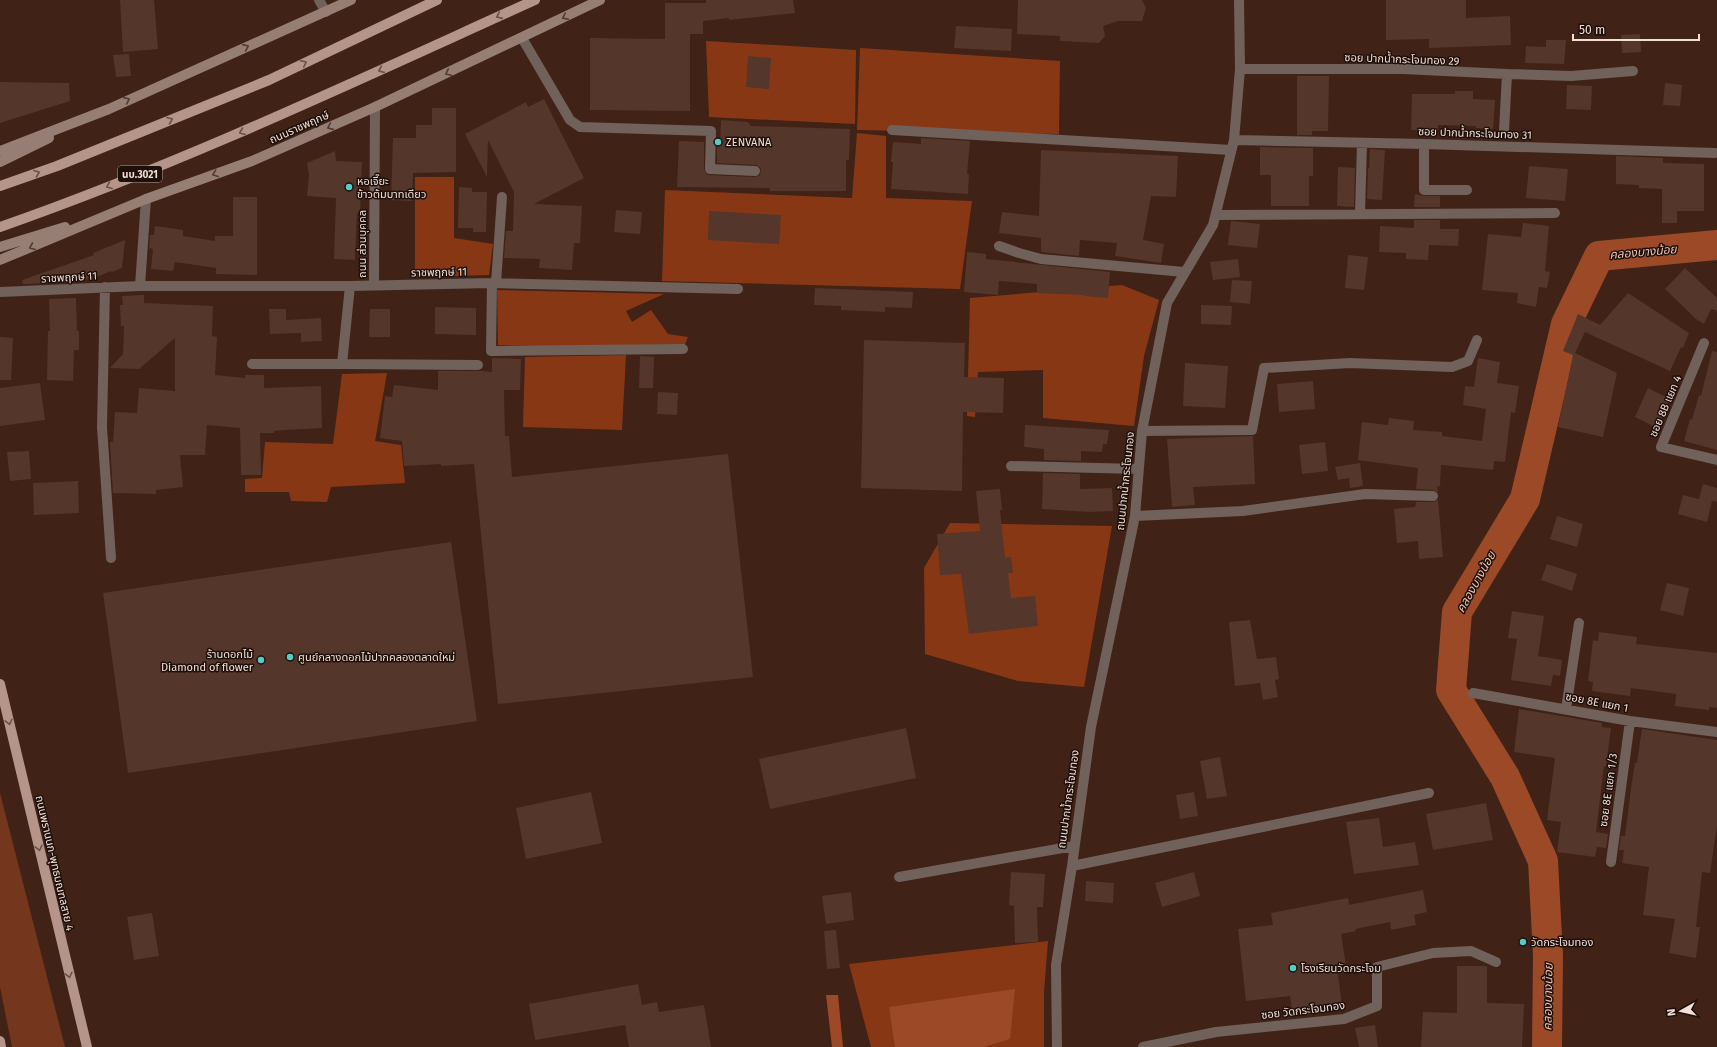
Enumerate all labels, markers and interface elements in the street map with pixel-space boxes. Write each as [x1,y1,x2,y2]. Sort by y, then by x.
one-way arrow [496,11,503,19]
one-way arrow [562,12,570,20]
scale bar [1573,16,1699,42]
text: 50 m [1579,23,1605,37]
one-way arrow [242,44,249,52]
street label: ซอย ปากน้ำกระโจมทอง 29 [1344,49,1460,68]
one-way arrow [300,60,308,68]
one-way arrow [377,65,385,73]
one-way arrow [444,68,452,76]
one-way arrow [123,97,131,105]
street label: ถนนราชพฤกษ์ [267,109,331,146]
one-way arrow [167,116,174,124]
one-way arrow [326,122,334,130]
street label: ซอย ปากน้ำกระโจมทอง 31 [1418,123,1532,142]
one-way arrow [239,127,246,135]
place label: ZENVANA [726,136,772,149]
marker: ZENVANA [713,137,723,147]
road number: นบ.3021 [118,166,162,182]
one-way arrow [33,169,40,178]
one-way arrow [212,170,219,178]
place label: หอเจี๊ยะ ข้าวต้มบาทเดียว [357,173,426,201]
one-way arrow [106,182,113,190]
marker: หอเจี๊ยะ ข้าวต้มบาทเดียว [344,182,354,192]
street label: ถนน ส่วนบุคคล [356,210,369,278]
one-way arrow [29,242,36,250]
water label: คลองบางน้อย [1609,242,1678,262]
street label: ราชพฤกษ์ 11 [411,266,467,279]
street label: ราชพฤกษ์ 11 [41,270,97,285]
street label: ซอย 8B แยก 4 [1647,373,1684,439]
street label: ถนนปากน้ำกระโจมทอง [1112,431,1137,531]
water label: คลองบางน้อย [1454,548,1499,615]
place label: ร้านดอกไม้ Diamond of flower [161,648,254,674]
place label: ศูนย์กลางดอกไม้ปากคลองตลาดใหม่ [298,651,455,664]
marker: ศูนย์กลางดอกไม้ปากคลองตลาดใหม่ [285,652,295,662]
marker: ร้านดอกไม้ Diamond of flower [256,655,266,665]
street label: ซอย 8E แยก 1 [1565,690,1629,715]
one-way arrow [5,718,13,725]
street label: ถนนปากน้ำกระโจมทอง [1053,749,1082,849]
street label: ซอย 8E แยก 1/3 [1597,752,1620,828]
street label: ถนนพรานนก-พุทธมณฑลสาย 4 [33,794,76,932]
one-way arrow [34,844,43,851]
place label: วัดกระโจมทอง [1531,936,1594,949]
marker: วัดกระโจมทอง [1518,937,1528,947]
place label: โรงเรียนวัดกระโจม [1301,962,1381,975]
water label: คลองบางน้อย [1540,962,1556,1031]
marker: โรงเรียนวัดกระโจม [1288,963,1298,973]
one-way arrow [64,971,73,978]
north arrow [1661,991,1701,1031]
street label: ซอย วัดกระโจมทอง [1260,999,1346,1022]
text: N [1665,1008,1679,1017]

